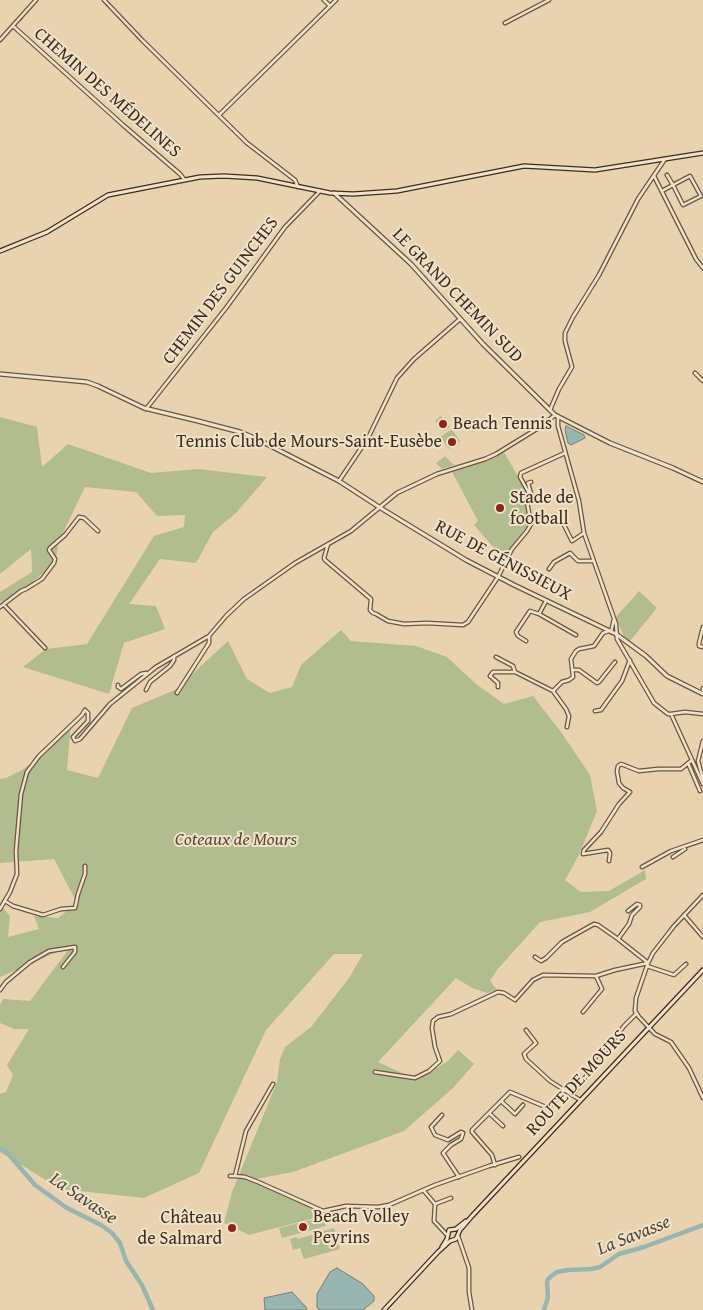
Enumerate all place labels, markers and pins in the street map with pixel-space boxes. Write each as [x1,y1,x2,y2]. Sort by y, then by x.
place label: Beach Tennis [453,413,552,435]
marker: Beach Tennis [437,418,449,430]
place label: Tennis Club de Mours-Saint-Eusèbe [176,431,442,453]
marker: Tennis Club de Mours-Saint-Eusèbe [446,436,458,448]
place label: Stade de football [510,487,574,530]
marker: Stade de football [494,502,506,514]
place label: Beach Volley Peyrins [313,1206,409,1248]
place label: Château de Salmard [138,1207,222,1250]
marker: Beach Volley Peyrins [297,1221,309,1233]
marker: Château de Salmard [226,1222,238,1234]

